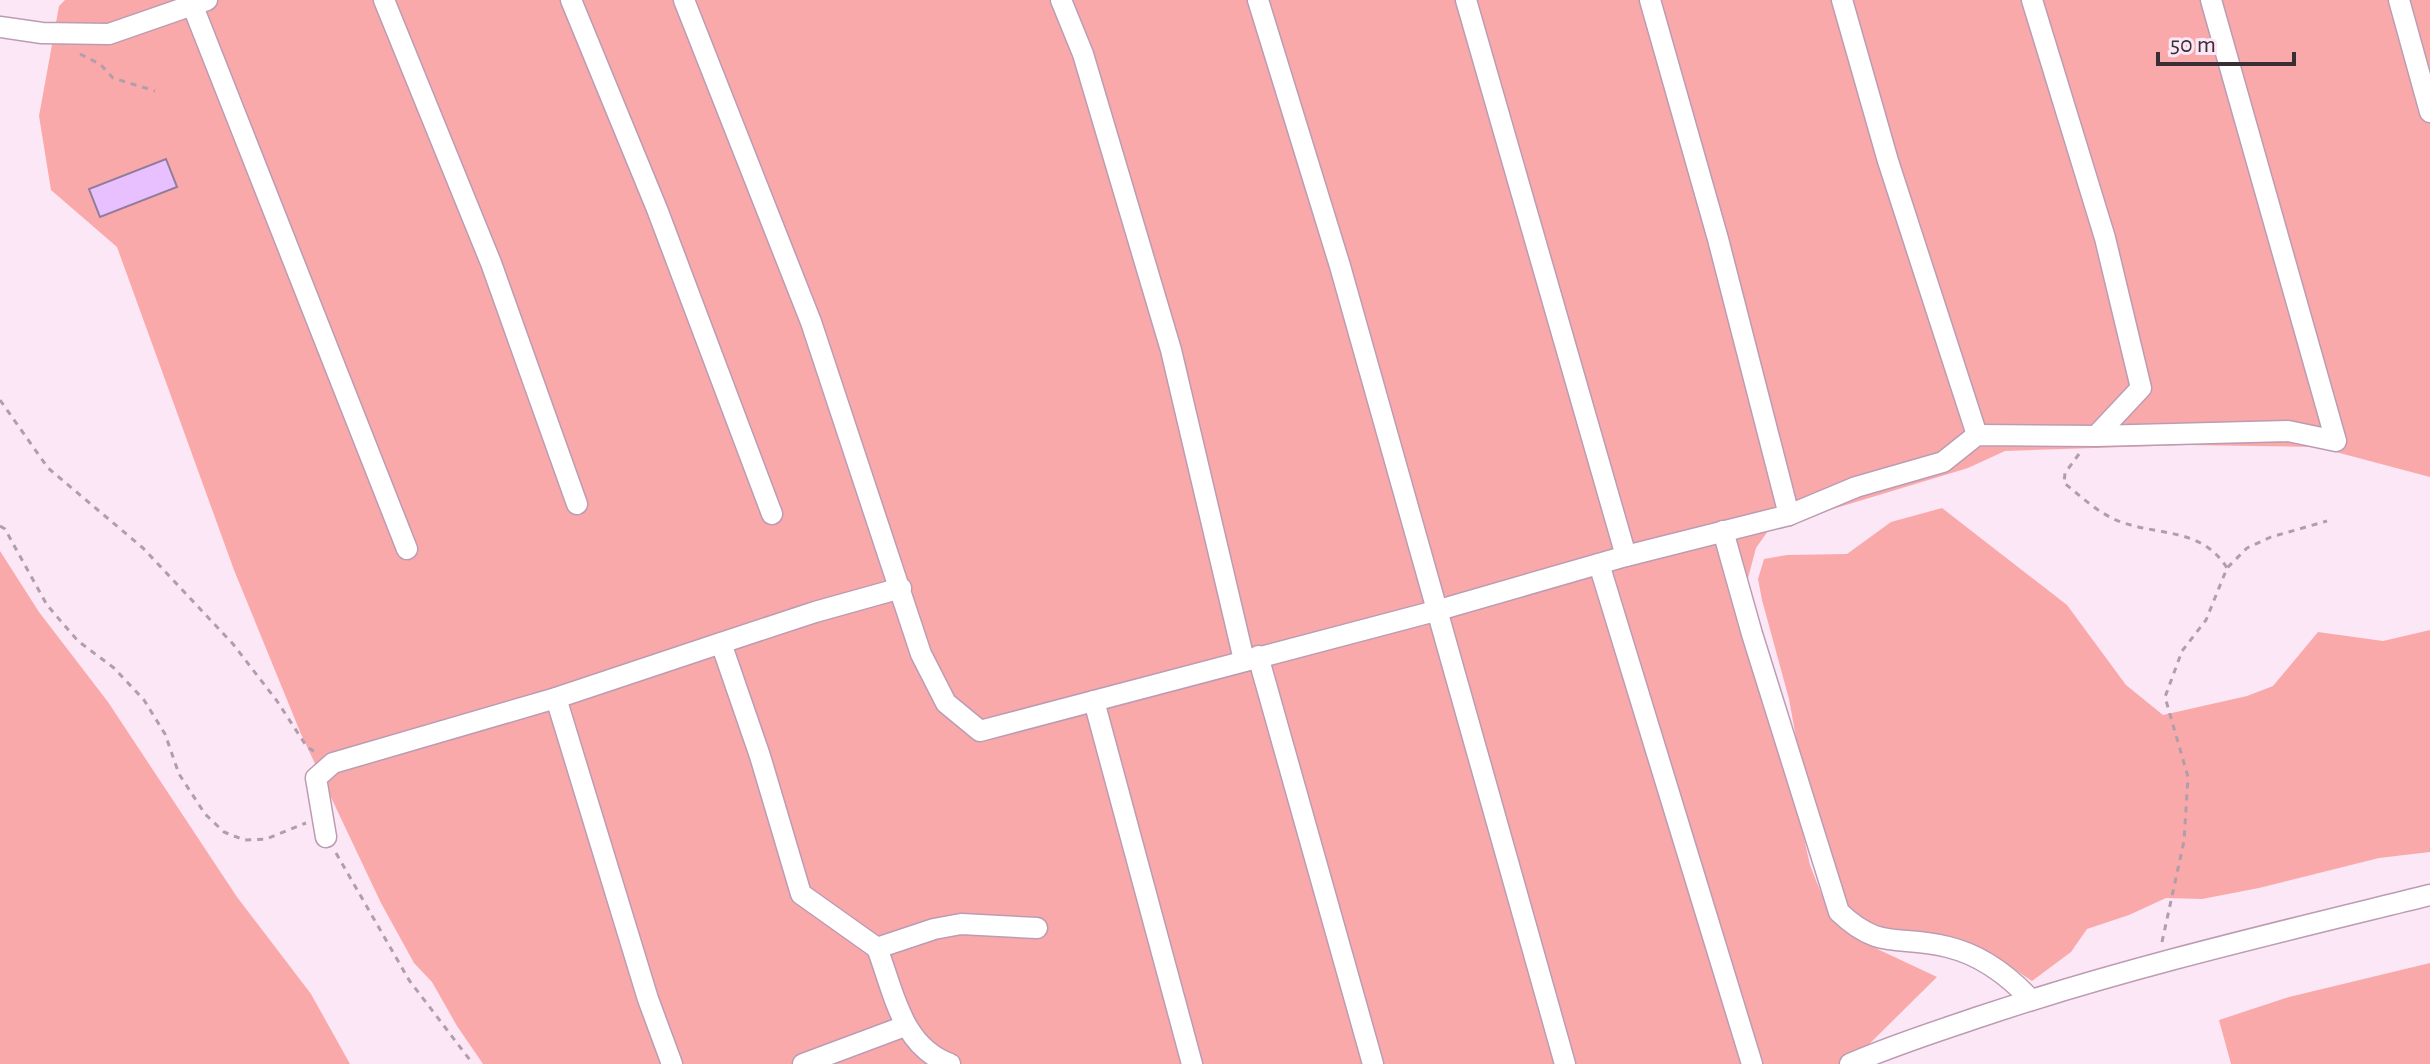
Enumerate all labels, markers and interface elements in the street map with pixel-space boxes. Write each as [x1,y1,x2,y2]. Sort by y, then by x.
scale bar [2158,16,2294,66]
text: 50 m [2170,33,2216,57]

